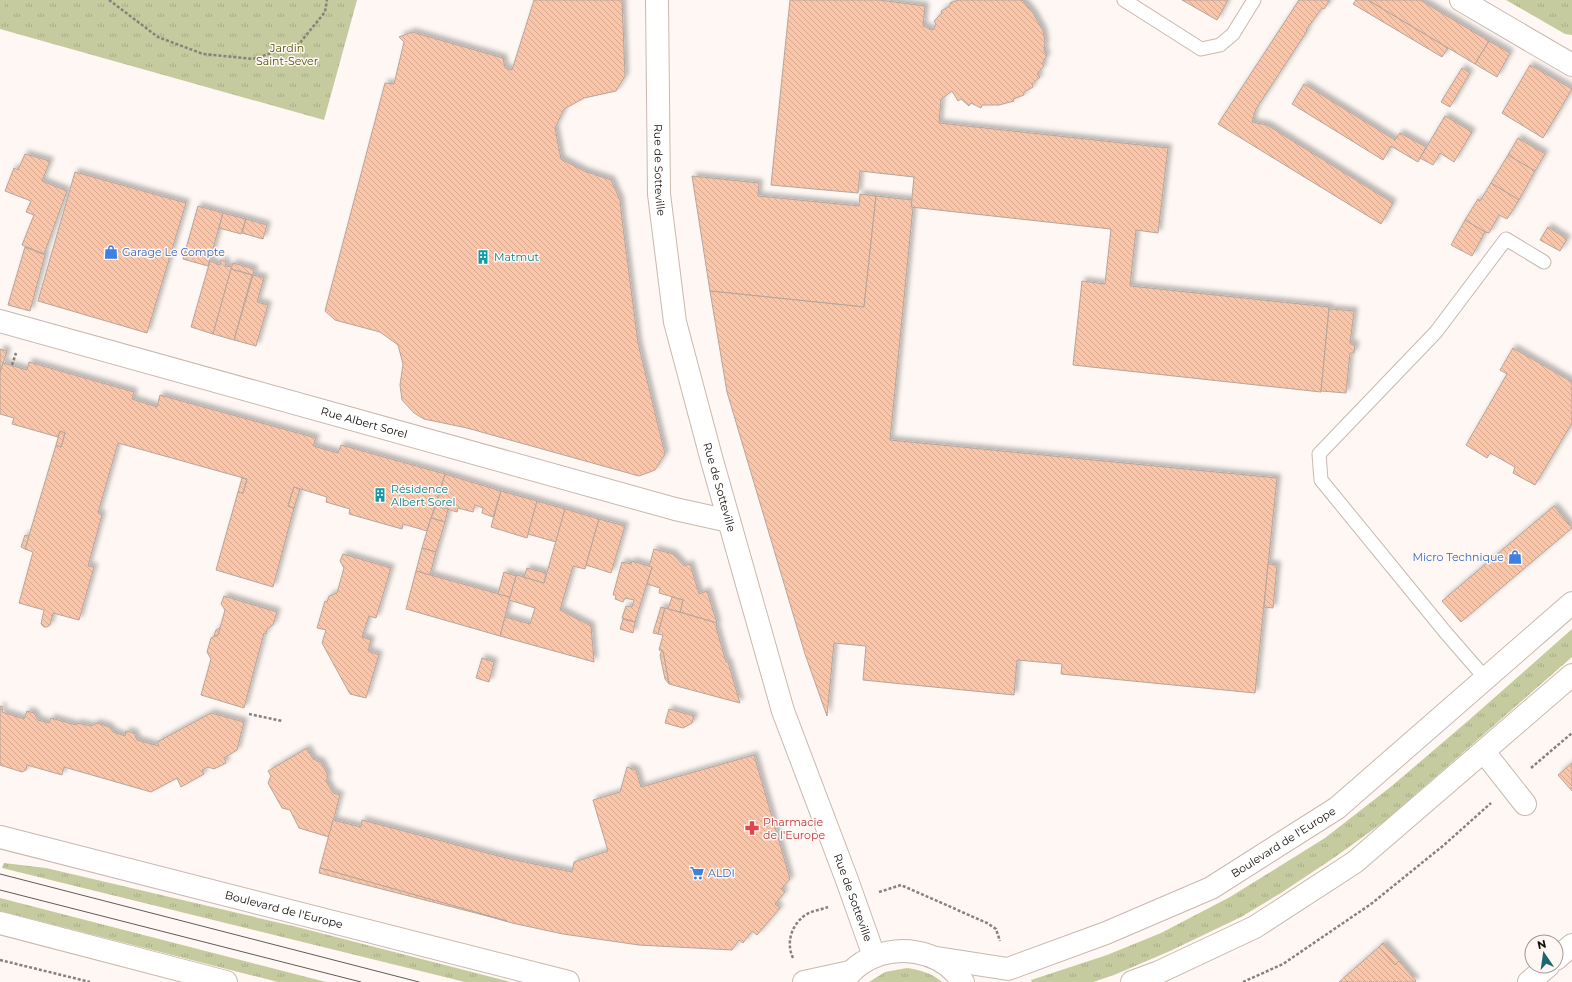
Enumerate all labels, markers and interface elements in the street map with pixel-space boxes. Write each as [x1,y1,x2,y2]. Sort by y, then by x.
park label: Jardin Saint-Sever [256,41,318,68]
street label: Rue de Sotteville [651,124,669,217]
shop icon: Garage Le Compte [103,244,119,260]
place label: Garage Le Compte [122,245,225,259]
building icon: Matmut [475,249,491,265]
place label: Matmut [494,250,540,264]
street label: Rue Albert Sorel [319,404,409,441]
street label: Rue de Sotteville [700,441,739,534]
place label: Résidence Albert Sorel [391,482,455,509]
building icon: Résidence Albert Sorel [372,487,388,503]
shop icon: Micro Technique [1507,549,1523,565]
place label: Micro Technique [1413,550,1504,564]
street label: Boulevard de l'Europe [1228,804,1338,881]
place label: Pharmacie de l'Europe [763,815,825,842]
pharmacy icon: Pharmacie de l'Europe [744,820,760,836]
street label: Rue de Sotteville [831,852,875,944]
supermarket icon: ALDI [689,865,705,881]
place label: ALDI [708,866,735,880]
street label: Boulevard de l'Europe [223,888,345,931]
north arrow [1524,934,1564,974]
text: N [1536,936,1548,952]

